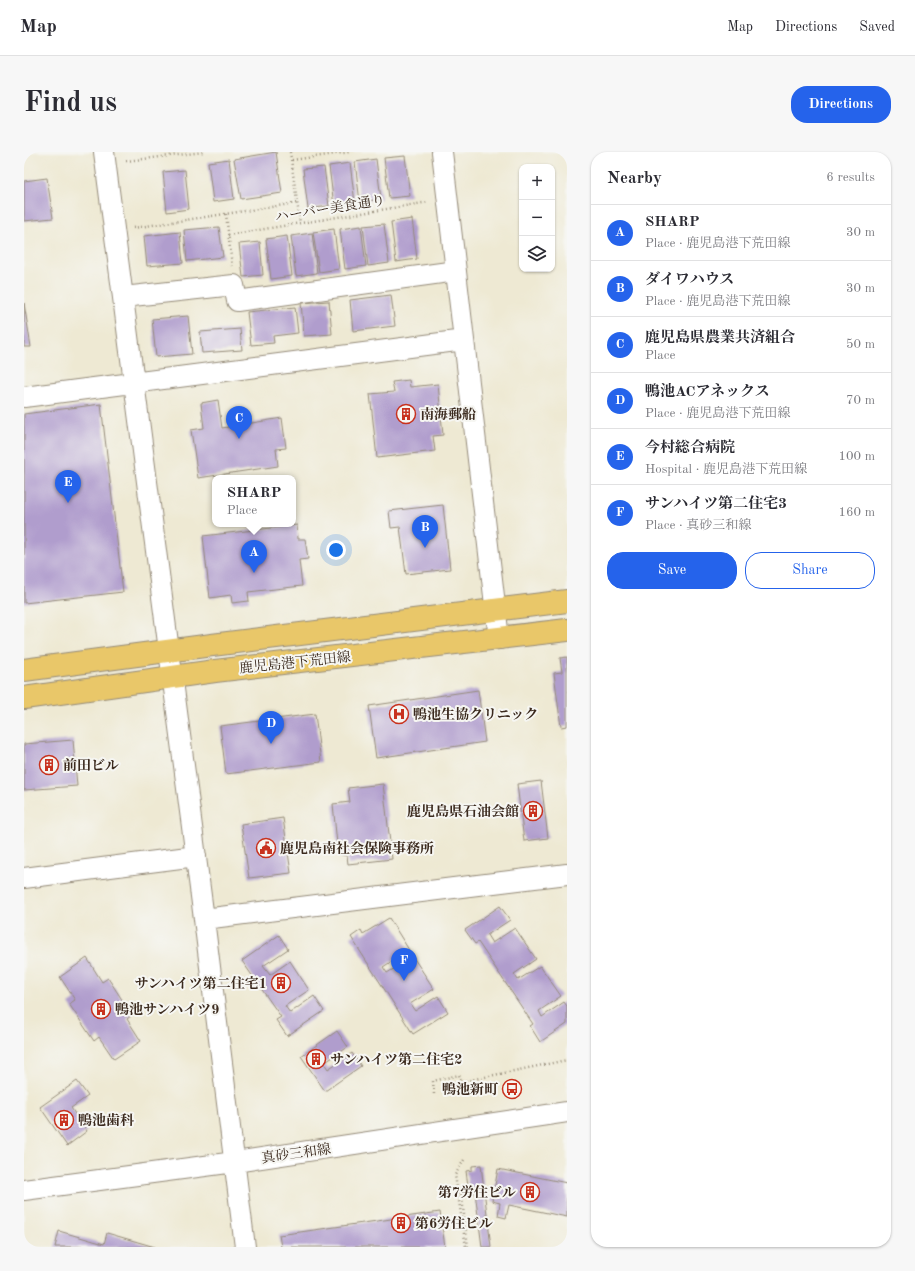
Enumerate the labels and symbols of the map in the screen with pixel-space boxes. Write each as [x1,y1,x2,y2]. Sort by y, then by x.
street label: ハーバー美食通り [274,192,386,225]
building icon: 南海郵船 [395,403,417,425]
pin: C [226,406,252,439]
place label: 南海郵船 [420,407,476,422]
pin: E [55,470,81,503]
pin: B [412,515,438,548]
pin: A [241,540,267,573]
your location [326,540,346,560]
street label: 鹿児島港下荒田線 [239,649,352,676]
hospital icon: 鴨池生協クリニック [388,703,410,725]
place label: 鴨池生協クリニック [413,706,538,722]
pin: D [258,711,284,744]
building icon: 前田ビル [38,754,60,776]
place label: 前田ビル [63,757,119,773]
building icon: 鹿児島県石油会館 [522,800,544,822]
place label: 鹿児島県石油会館 [407,803,519,819]
public building icon: 鹿児島南社会保険事務所 [255,837,277,859]
place label: 鹿児島南社会保険事務所 [280,840,434,856]
pin: F [391,948,417,981]
building icon: サンハイツ第二住宅1 [270,972,292,994]
place label: サンハイツ第二住宅1 [135,976,267,991]
building icon: 鴨池サンハイツ9 [90,998,112,1020]
place label: 鴨池サンハイツ9 [115,1001,219,1017]
building icon: サンハイツ第二住宅2 [305,1048,327,1070]
place label: サンハイツ第二住宅2 [330,1052,462,1067]
bus stop icon: 鴨池新町 [501,1078,523,1100]
place label: 鴨池新町 [442,1081,499,1097]
building icon: 鴨池歯科 [53,1109,75,1131]
place label: 鴨池歯科 [78,1112,135,1128]
street label: 真砂三和線 [260,1141,332,1166]
building icon: 第7労住ビル [519,1181,541,1203]
place label: 第7労住ビル [438,1185,516,1200]
building icon: 第6労住ビル [390,1212,412,1234]
place label: 第6労住ビル [415,1216,493,1231]

